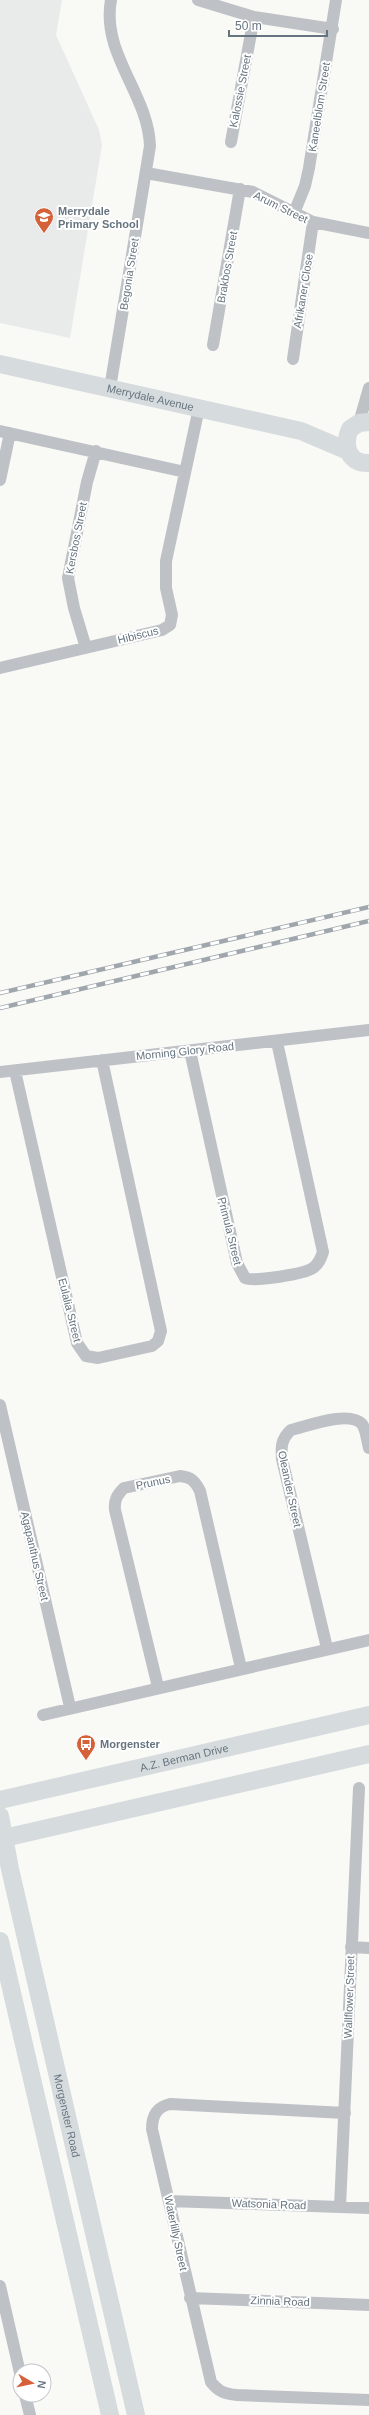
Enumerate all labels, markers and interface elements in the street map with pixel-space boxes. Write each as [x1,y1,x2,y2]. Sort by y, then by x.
scale bar [229,12,327,38]
text: 50 m [235,19,262,33]
street label: Kalossie Street [227,54,253,128]
street label: Kaneelblom Street [306,61,332,153]
street label: Arum Street [252,189,310,225]
place label: Merrydale Primary School [58,205,139,230]
school or university icon: Merrydale Primary School [33,206,55,234]
street label: Brakbos Street [215,230,239,304]
street label: Begonia Street [117,237,141,311]
street label: Afrikaner Close [291,253,315,329]
street label: Merrydale Avenue [106,382,195,413]
street label: Kersbos Street [63,501,89,575]
street label: Hibiscus [116,624,160,646]
street label: Morning Glory Road [135,1040,235,1062]
street label: Primula Street [216,1196,244,1266]
street label: Eulalia Street [56,1277,84,1343]
street label: Oleander Street [276,1450,304,1528]
street label: Prunus [135,1472,172,1491]
street label: Agapanthus Street [19,1510,51,1602]
bus stop icon: Morgenster [75,1733,97,1761]
place label: Morgenster [100,1738,161,1750]
street label: A.Z. Berman Drive [139,1742,230,1774]
street label: Wallflower Street [342,1955,356,2039]
street label: Morgenster Road [51,2073,82,2158]
street label: Waterlilly Street [162,2194,190,2272]
street label: Watsonia Road [231,2197,307,2211]
street label: Zinnia Road [250,2294,310,2308]
north arrow [12,2363,52,2403]
text: N [35,2380,48,2389]

